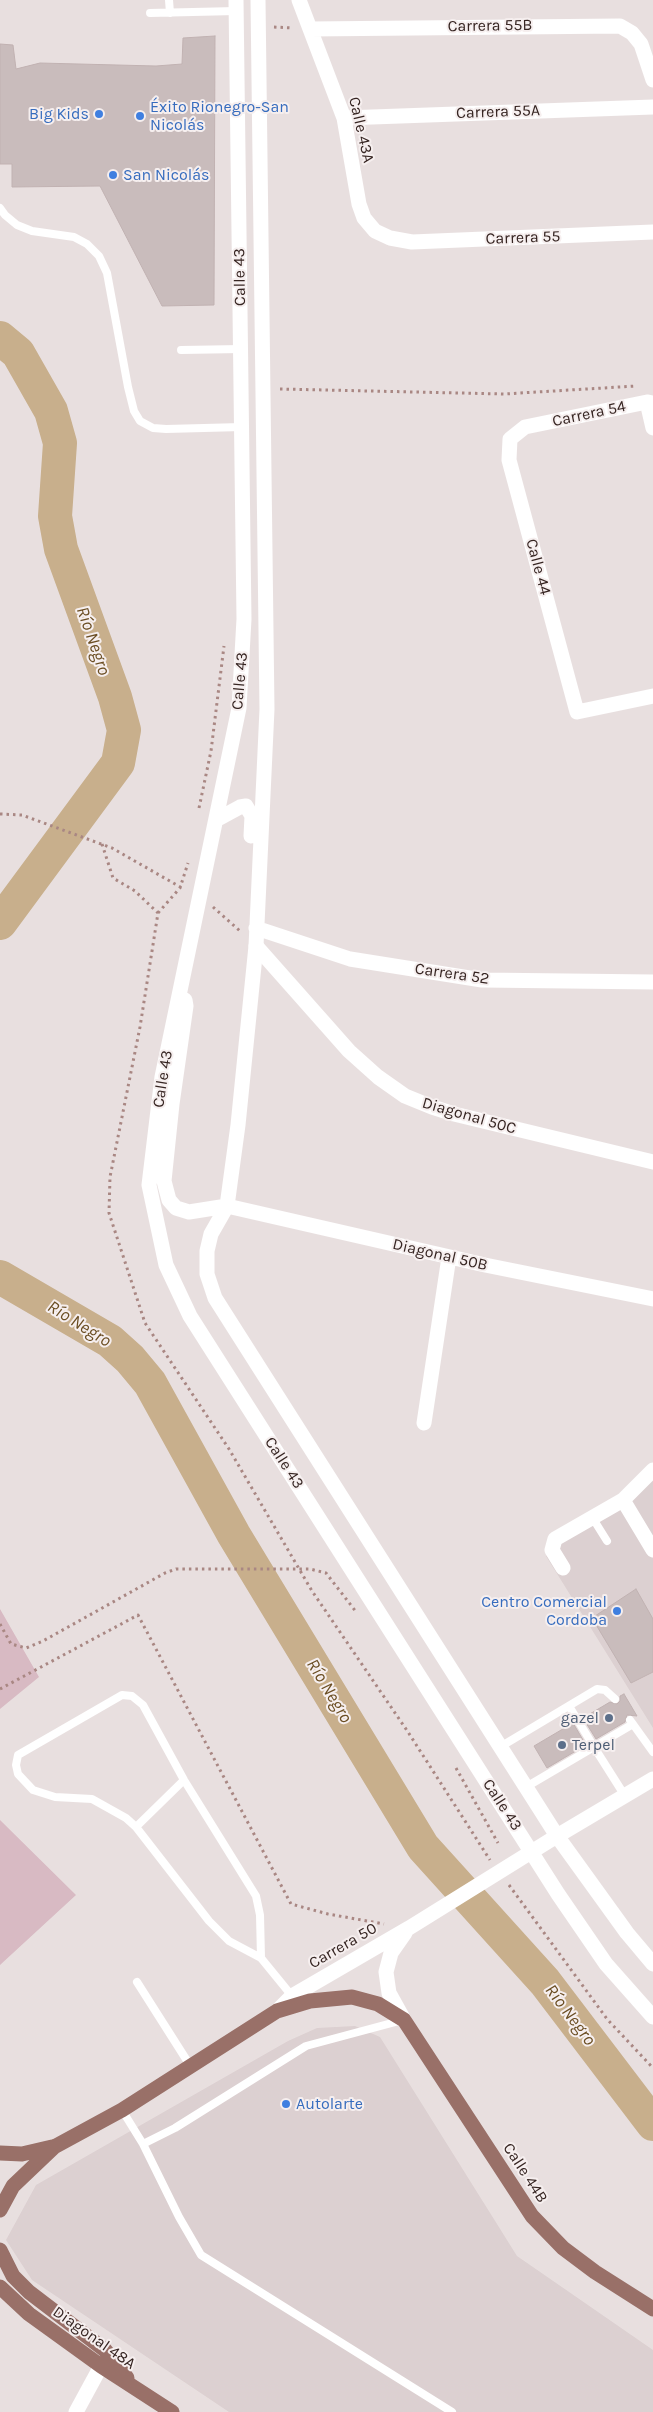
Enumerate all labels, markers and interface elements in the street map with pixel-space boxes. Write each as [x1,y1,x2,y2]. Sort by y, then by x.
street label: Carrera 55B [447,16,533,36]
street label: Calle 43A [344,95,378,165]
place label: Éxito Rionegro-San Nicolás [150,97,289,135]
street label: Carrera 55A [456,101,540,123]
place label: Big Kids [29,104,89,124]
marker: Big Kids [93,108,105,120]
marker: Éxito Rionegro-San Nicolás [134,110,146,122]
place label: San Nicolás [123,165,209,185]
marker: San Nicolás [107,169,119,181]
street label: Carrera 55 [485,227,561,249]
street label: Calle 43 [230,248,250,306]
street label: Carrera 54 [550,397,628,431]
street label: Calle 44 [521,537,555,597]
water label: Río Negro [71,604,115,678]
street label: Calle 43 [228,651,252,711]
street label: Carrera 52 [413,959,491,989]
street label: Calle 43 [149,1049,177,1109]
street label: Diagonal 50C [420,1093,518,1139]
street label: Diagonal 50B [391,1235,489,1275]
water label: Río Negro [43,1296,115,1352]
street label: Calle 43 [260,1433,308,1493]
place label: Centro Comercial Cordoba [481,1592,607,1630]
marker: Centro Comercial Cordoba [611,1605,623,1617]
water label: Río Negro [301,1655,357,1727]
place label: gazel [561,1708,599,1728]
marker: gazel [603,1712,615,1724]
place label: Terpel [572,1735,615,1755]
marker: Terpel [556,1739,568,1751]
street label: Calle 43 [478,1775,526,1835]
street label: Carrera 50 [306,1919,380,1973]
water label: Río Negro [540,1980,600,2050]
place label: Autolarte [296,2094,363,2114]
marker: Autolarte [280,2098,292,2110]
street label: Calle 44B [499,2140,551,2206]
street label: Diagonal 48A [49,2302,139,2374]

